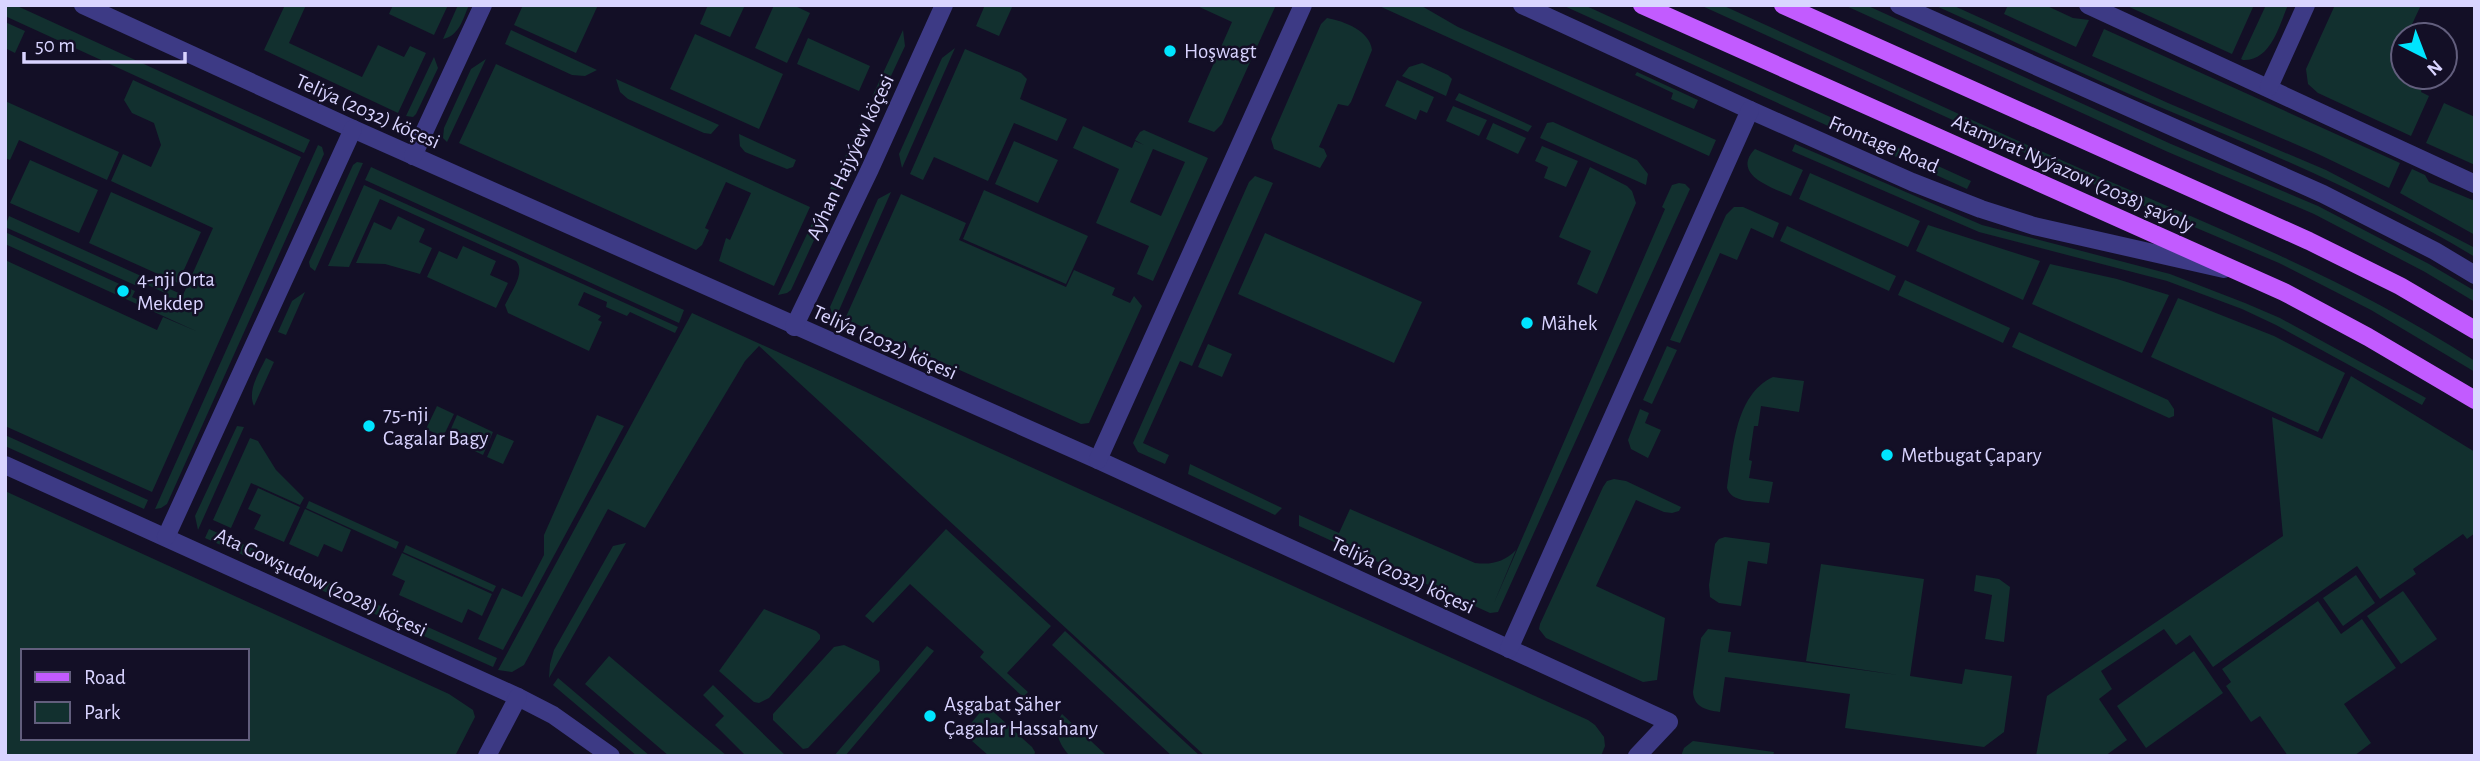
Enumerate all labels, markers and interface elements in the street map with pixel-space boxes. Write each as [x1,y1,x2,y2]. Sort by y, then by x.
scale bar [24,21,186,65]
north arrow [2389,21,2459,91]
text: 50 m [35,35,75,56]
place label: Hoşwagt [1184,41,1257,62]
marker: Hoşwagt [1162,43,1178,59]
text: N [2423,56,2446,79]
street label: Teliýa (2032) köçesi [292,70,443,153]
street label: Aýhan Hajyýew köçesi [803,71,898,243]
street label: Atamyrat Nyýazow (2038) şaýoly [1949,110,2197,236]
street label: Frontage Road [1826,112,1942,177]
place label: 4-nji Orta Mekdep [137,269,215,314]
marker: 4-nji Orta Mekdep [115,283,131,299]
street label: Teliýa (2032) köçesi [809,301,960,384]
place label: Mähek [1541,313,1598,334]
marker: Mähek [1519,315,1535,331]
place label: 75-nji Cagalar Bagy [383,404,488,449]
marker: 75-nji Cagalar Bagy [361,418,377,434]
place label: Metbugat Çapary [1901,445,2042,466]
marker: Metbugat Çapary [1879,447,1895,463]
street label: Ata Gowşudow (2028) köçesi [212,524,430,641]
street label: Teliýa (2032) köçesi [1328,533,1478,618]
legend [21,649,248,740]
text: Road [84,667,126,688]
place label: Aşgabat Şäher Çagalar Hassahany [944,694,1098,739]
text: Park [84,702,121,723]
marker: Aşgabat Şäher Çagalar Hassahany [922,708,938,724]

